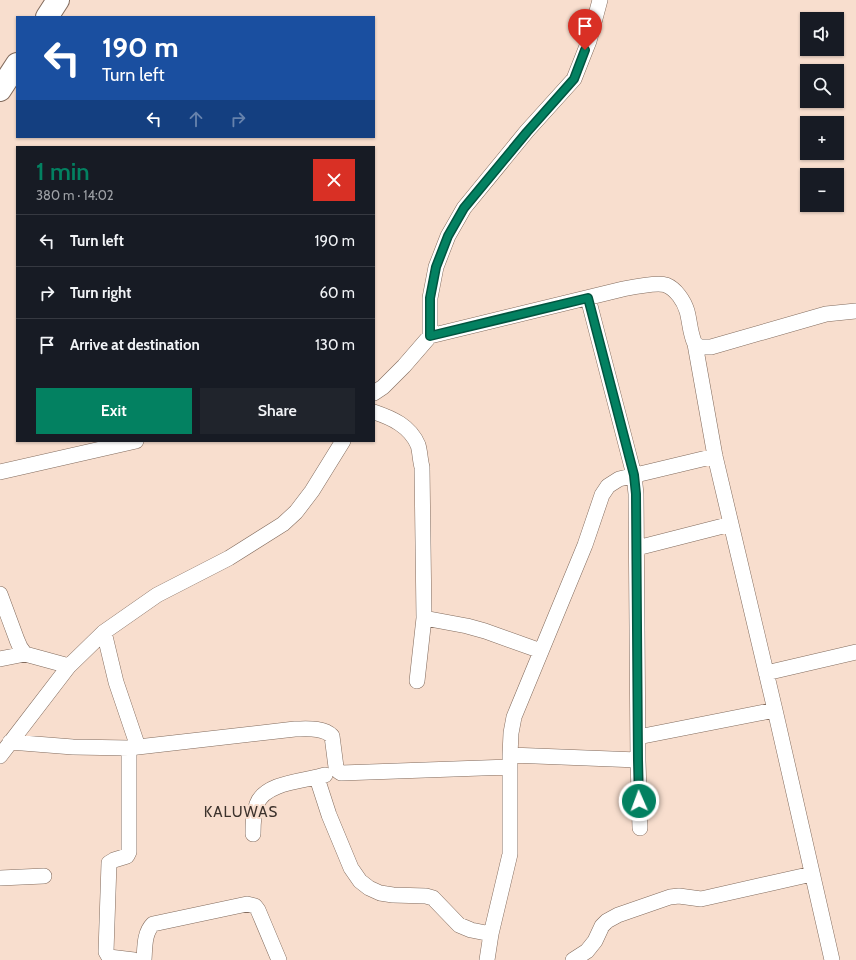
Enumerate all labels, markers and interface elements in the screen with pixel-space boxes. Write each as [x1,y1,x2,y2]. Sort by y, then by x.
pin [568,9,602,50]
map controls [800,12,844,212]
button: sound [800,12,844,56]
icon: arrive [574,15,596,37]
text: 190 m [102,30,178,64]
icon: left [36,32,88,84]
text: Turn left [102,64,165,86]
button: search [800,64,844,108]
icon: left [143,108,165,130]
icon: ahead [185,108,207,130]
icon: right [227,108,249,130]
button: + [800,116,844,160]
text: 1 min [36,157,90,186]
button: close [313,159,355,201]
button: − [800,168,844,212]
text: 380 m · 14:02 [36,187,114,203]
icon: left [36,230,58,252]
text: Turn left [70,232,124,250]
text: 190 m [315,232,355,250]
icon: right [36,282,58,304]
text: Turn right [70,284,131,302]
text: 60 m [319,284,355,302]
icon: arrive [36,334,58,356]
text: Arrive at destination [70,336,200,354]
text: 130 m [315,336,355,354]
button: Exit [36,388,192,434]
button: Share [200,388,355,434]
position arrow [618,780,660,822]
district label: KALUWAS [204,803,278,821]

